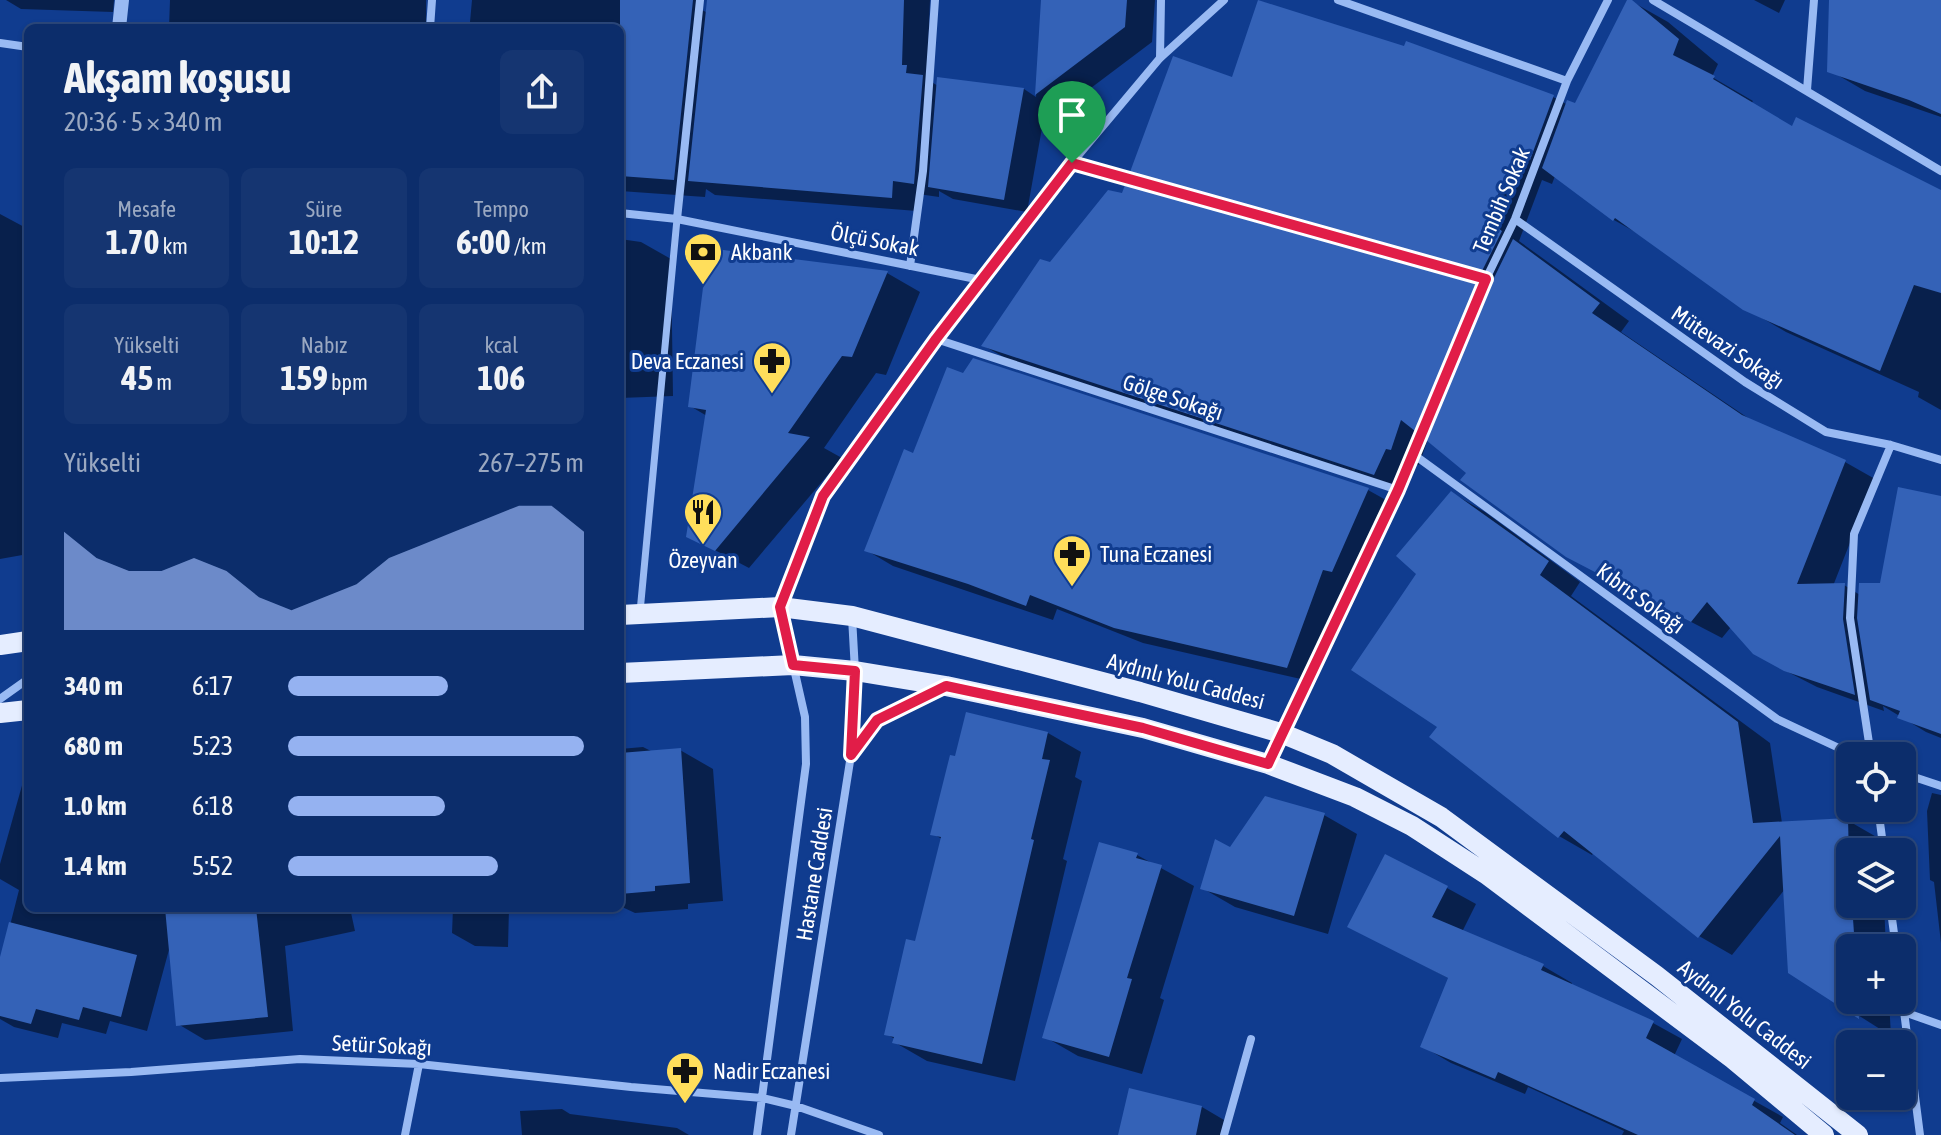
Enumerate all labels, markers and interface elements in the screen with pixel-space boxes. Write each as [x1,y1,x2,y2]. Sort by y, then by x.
button: share [500,50,584,134]
text: Akşam koşusu [64,52,291,102]
pin [1038,81,1106,163]
icon: arrive [1050,93,1094,137]
text: 20:36 · 5 × 340 m [64,107,223,137]
street label: Tembih Sokak [1467,143,1535,257]
text: Mesafe [117,196,176,222]
text: Süre [306,196,342,222]
text: Tempo [474,196,529,222]
street label: Ölçü Sokak [829,219,922,261]
text: 1.70 [105,222,159,261]
text: 10:12 [289,222,359,261]
text: 6:00 [456,222,511,261]
bank icon: Akbank [682,231,724,286]
text: km [159,233,188,259]
text: /km [511,233,547,259]
place label: Akbank [731,239,793,265]
street label: Mütevazi Sokağı [1667,300,1789,394]
text: Yükselti [114,332,179,358]
text: Nabız [301,332,347,358]
text: kcal [485,332,518,358]
pharmacy icon: Deva Eczanesi [751,340,793,395]
place label: Deva Eczanesi [631,348,744,374]
text: 45 [121,358,153,397]
text: 159 [280,358,328,397]
text: 106 [477,358,525,397]
text: m [153,369,172,395]
text: bpm [328,369,368,395]
street label: Gölge Sokağı [1120,369,1226,425]
text: Yükselti [64,448,141,478]
text: 267–275 m [478,448,584,478]
restaurant icon: Özeyvan [682,491,724,546]
pharmacy icon: Tuna Eczanesi [1051,533,1093,588]
place label: Tuna Eczanesi [1100,541,1212,567]
place label: Özeyvan [668,547,738,573]
street label: Kıbrıs Sokağı [1592,557,1690,639]
street label: Aydınlı Yolu Caddesi [1105,648,1267,714]
text: 340 m [64,671,123,701]
text: 6:17 [192,671,233,701]
text: 680 m [64,731,123,761]
text: 5:23 [192,731,233,761]
map controls [1836,742,1916,1110]
button: locate [1836,742,1916,822]
text: 1.0 km [64,791,127,821]
text: 6:18 [192,791,233,821]
street label: Hastane Caddesi [791,805,837,943]
button: layers [1836,838,1916,918]
text: 1.4 km [64,851,127,881]
text: 5:52 [192,851,233,881]
button: + [1836,934,1916,1014]
street label: Aydınlı Yolu Caddesi [1673,954,1817,1074]
street label: Setür Sokağı [332,1029,432,1061]
button: − [1836,1030,1916,1110]
pharmacy icon: Nadir Eczanesi [664,1050,706,1105]
place label: Nadir Eczanesi [713,1058,830,1084]

